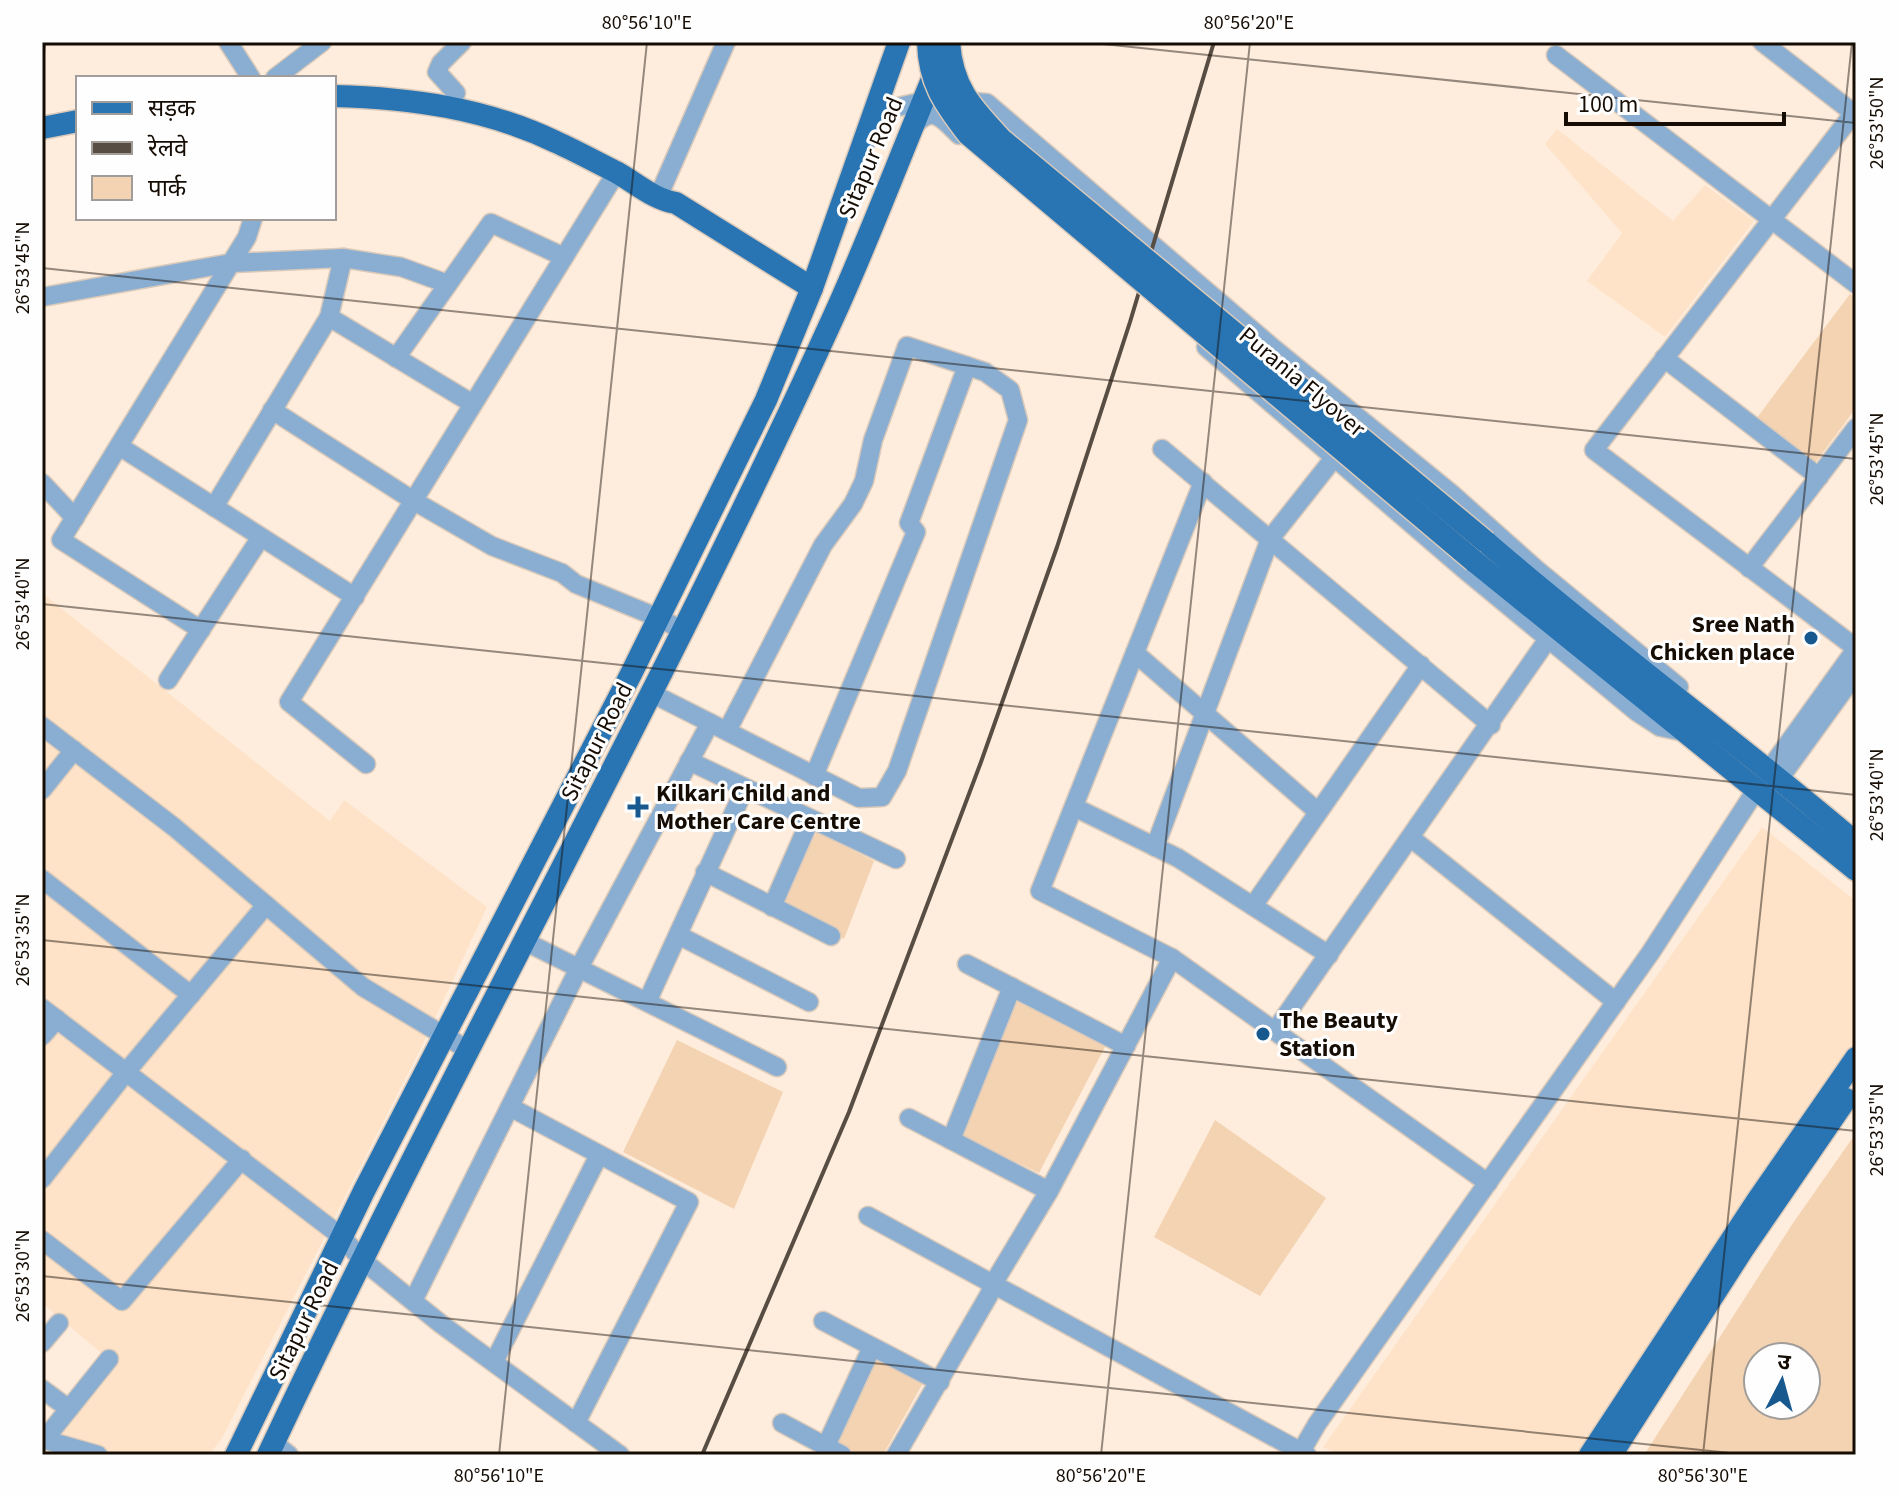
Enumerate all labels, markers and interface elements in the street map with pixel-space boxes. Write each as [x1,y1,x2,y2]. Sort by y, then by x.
text: 80°56'10"E [602,9,692,37]
text: 80°56'20"E [1204,9,1294,37]
legend [76,76,336,220]
scale bar [1566,76,1784,126]
text: 26°53'50"N [1863,77,1891,169]
text: 100 m [1578,87,1638,122]
text: सड़क [148,91,196,126]
street label: Sitapur Road [830,92,912,224]
text: रेलवे [147,131,188,166]
text: पार्क [148,171,187,206]
text: 26°53'45"N [9,222,37,314]
street label: Purania Flyover [1231,319,1373,446]
text: 26°53'45"N [1863,413,1891,505]
text: 26°53'40"N [9,558,37,650]
place label: Sree Nath Chicken place [1650,607,1795,670]
marker: Sree Nath Chicken place [1802,629,1820,647]
street label: Sitapur Road [552,676,642,808]
text: 26°53'40"N [1863,749,1891,841]
place label: Kilkari Child and Mother Care Centre [656,776,861,839]
marker: Kilkari Child and Mother Care Centre [627,796,649,818]
text: 26°53'35"N [9,894,37,986]
place label: The Beauty Station [1279,1003,1398,1066]
marker: The Beauty Station [1254,1025,1272,1043]
text: 26°53'35"N [1863,1084,1891,1176]
text: 26°53'30"N [9,1230,37,1322]
street label: Sitapur Road [260,1255,348,1387]
north arrow [1742,1341,1822,1421]
text: उ [1776,1346,1793,1379]
text: 80°56'10"E [454,1462,544,1490]
text: 80°56'20"E [1056,1462,1146,1490]
text: 80°56'30"E [1658,1462,1748,1490]

